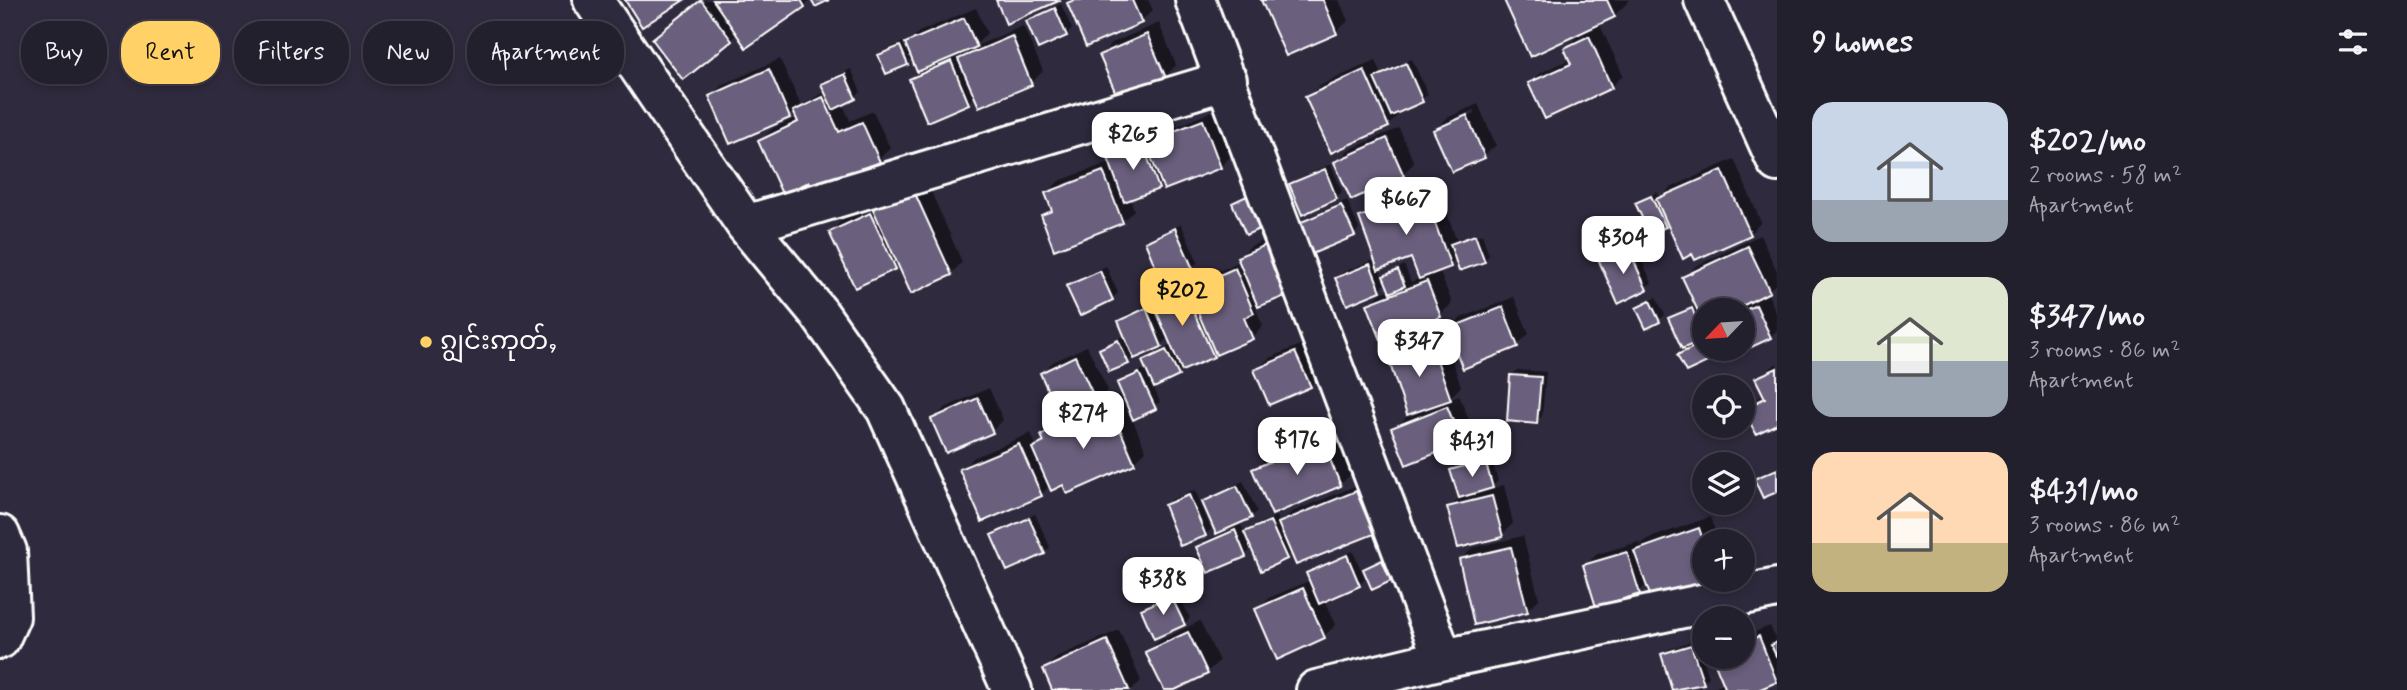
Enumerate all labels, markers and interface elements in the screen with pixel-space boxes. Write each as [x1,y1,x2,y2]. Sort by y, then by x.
chip: Buy [21,21,107,84]
chip: Rent [121,21,220,84]
chip: Filters [234,21,349,84]
chip: New [363,21,453,84]
chip: Apartment [467,21,624,84]
text: 9 homes [1812,23,1913,62]
icon: filters [2334,23,2372,61]
pin: $265 [1092,113,1174,172]
text: $265 [1108,120,1158,150]
text: $202/mo [2029,122,2146,161]
icon: home [1868,130,1952,214]
text: 2 rooms · 58 m² [2029,161,2182,191]
pin: $667 [1365,177,1447,237]
text: $667 [1381,185,1431,215]
text: Apartment [2029,191,2134,221]
pin: $304 [1582,216,1664,276]
text: $304 [1598,224,1648,254]
pin: $202 [1141,268,1223,328]
text: $202 [1156,276,1208,306]
text: $347/mo [2029,297,2145,336]
north arrow [1692,298,1755,360]
map controls [1692,298,1755,669]
icon: home [1868,305,1952,389]
pin: $347 [1378,320,1460,379]
place label: ၵျွင်းဢုတ်ႇ [440,323,557,363]
text: $347 [1394,327,1444,357]
marker: ၵျွင်းဢုတ်ႇ [418,334,434,350]
text: 3 rooms · 86 m² [2029,336,2180,366]
text: Apartment [2029,366,2134,396]
button: locate [1692,375,1755,438]
pin: $274 [1042,392,1124,451]
text: $274 [1058,399,1108,429]
pin: $176 [1256,418,1338,477]
pin: $431 [1431,420,1513,479]
text: $176 [1274,425,1320,455]
text: $431 [1449,427,1495,457]
button: layers [1692,452,1755,515]
text: $431/mo [2029,472,2138,511]
icon: home [1868,480,1952,564]
text: 3 rooms · 86 m² [2029,511,2180,541]
button: + [1692,529,1755,592]
text: Apartment [2029,541,2134,571]
pin: $388 [1122,558,1204,617]
text: $388 [1139,565,1187,595]
button: − [1692,606,1755,669]

